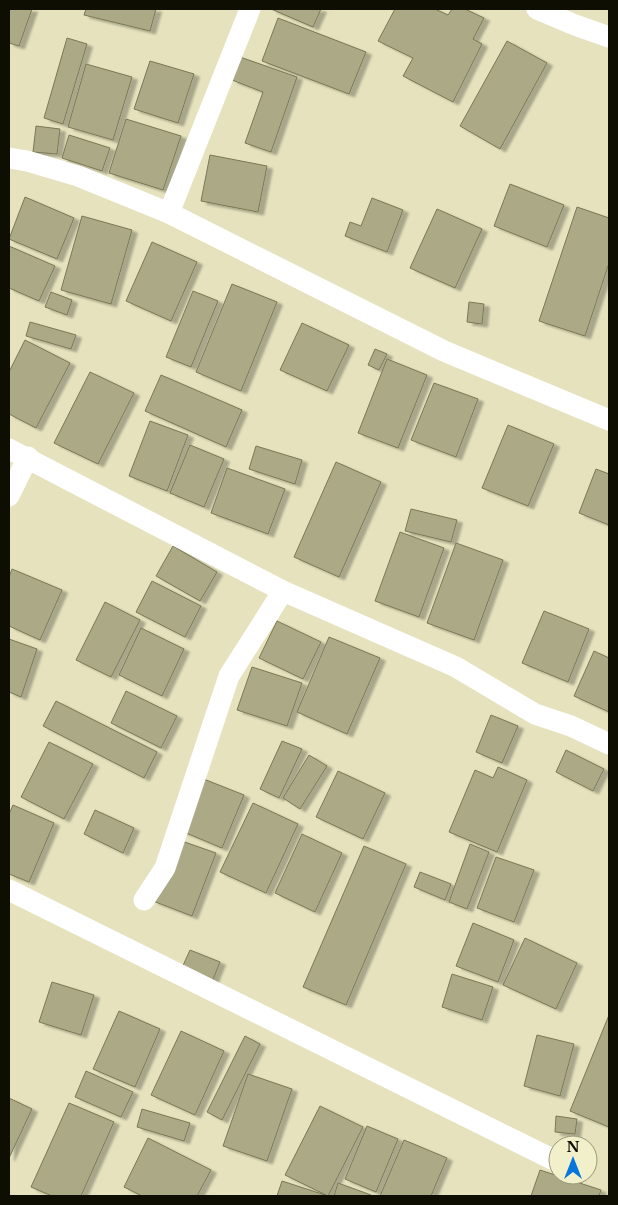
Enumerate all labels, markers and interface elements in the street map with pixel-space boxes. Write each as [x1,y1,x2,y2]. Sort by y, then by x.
north arrow [548,1135,598,1185]
text: N [566,1138,580,1156]

